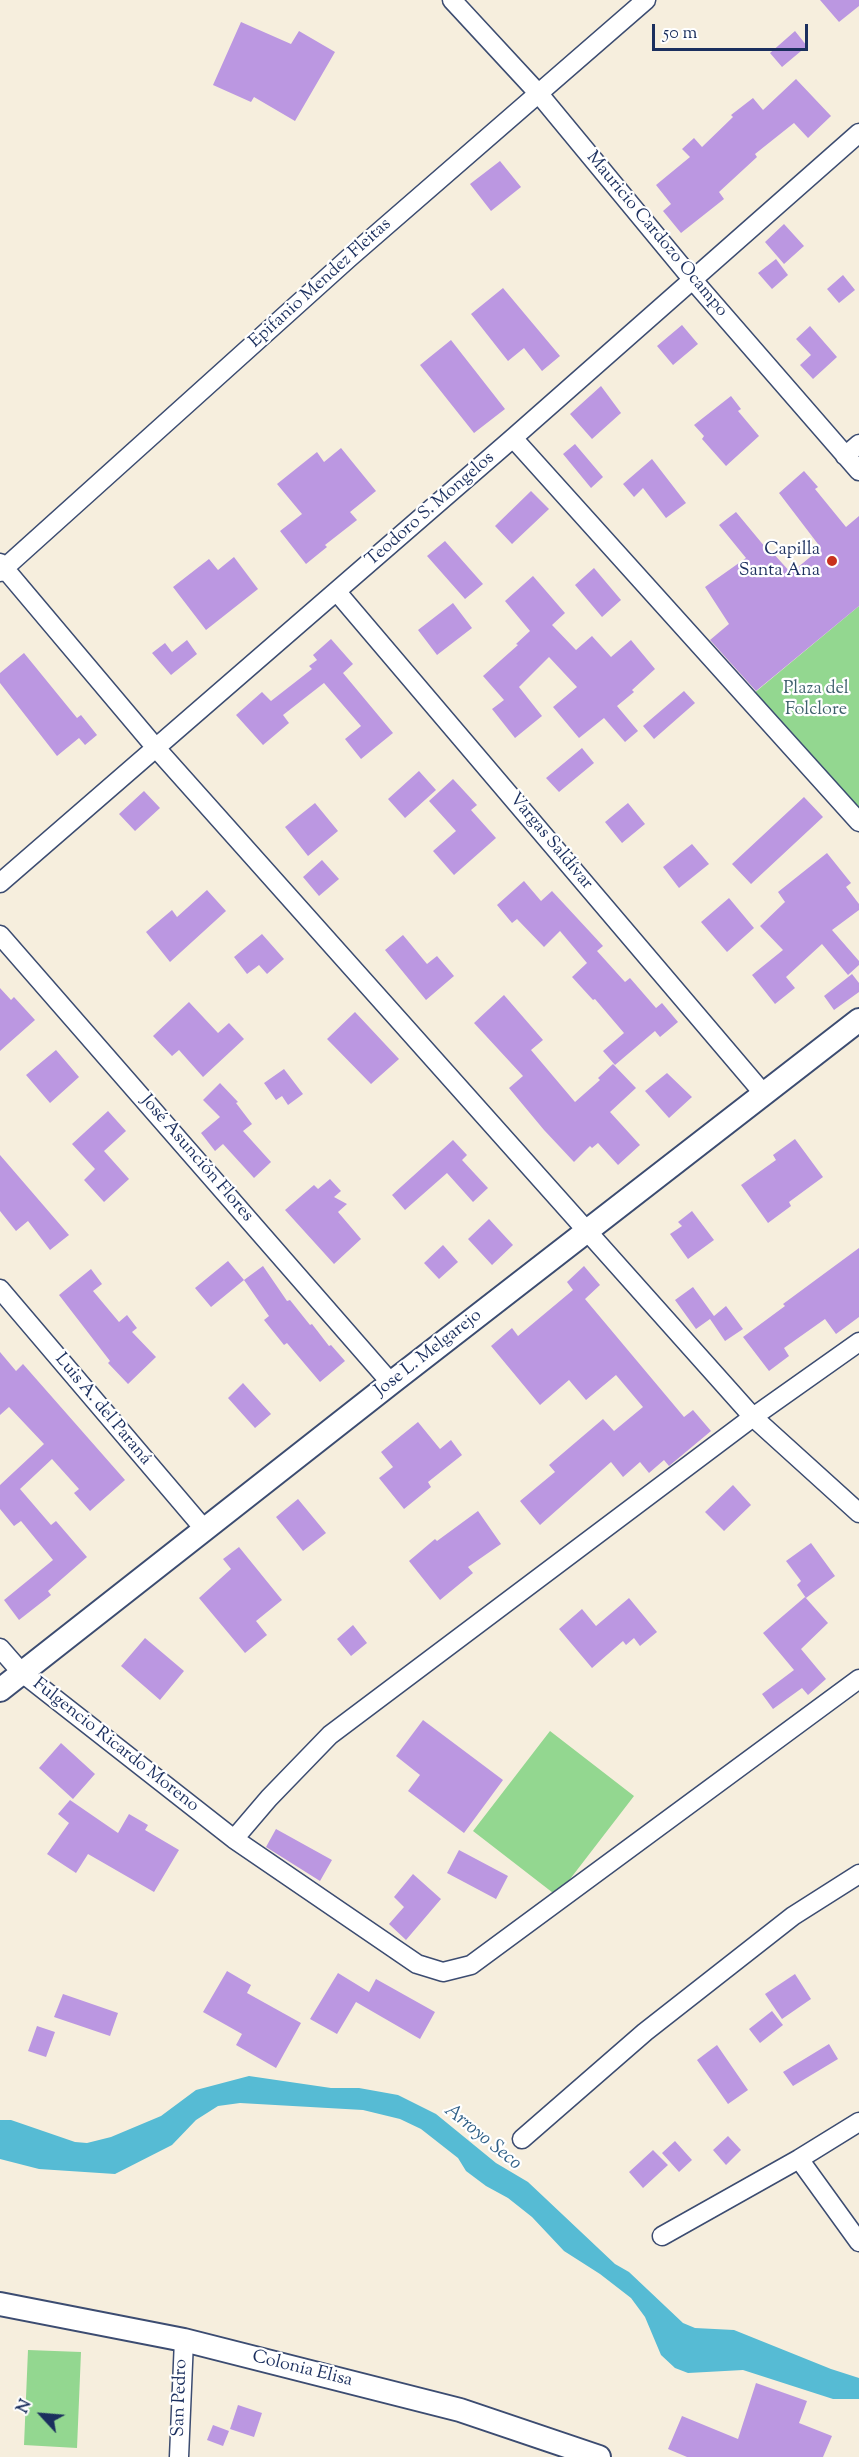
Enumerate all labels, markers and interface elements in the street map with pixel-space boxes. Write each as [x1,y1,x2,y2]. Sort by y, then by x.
scale bar [655,12,811,50]
text: 50 m [663,21,697,47]
street label: Mauricio Cardozo Ocampo [580,148,732,322]
street label: Epifanio Mendez Fleitas [246,215,396,353]
street label: Teodoro S. Mongelos [362,448,500,572]
place label: Capilla Santa Ana [739,540,820,582]
marker: Capilla Santa Ana [825,554,839,568]
park label: Plaza del Folclore [783,679,849,722]
street label: Vargas Saldívar [503,789,597,895]
street label: José Asunción Flores [135,1091,257,1227]
street label: Jose L. Melgarejo [371,1306,487,1402]
street label: Luis A. del Paraná [49,1350,155,1470]
street label: Fulgencio Ricardo Moreno [27,1674,203,1818]
water label: Arroyo Seco [438,2099,526,2177]
street label: Colonia Elisa [250,2347,354,2393]
street label: San Pedro [169,2359,193,2437]
north arrow [12,2385,72,2445]
text: N [12,2396,39,2418]

